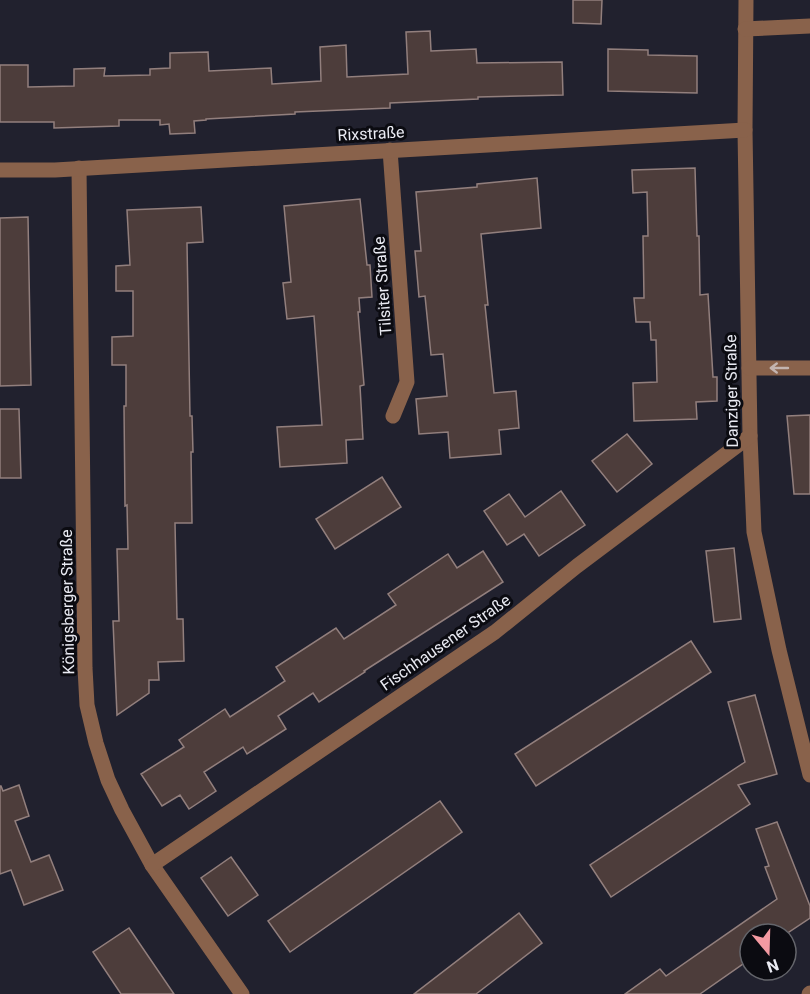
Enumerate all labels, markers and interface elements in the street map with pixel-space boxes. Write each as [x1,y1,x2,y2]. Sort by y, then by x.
street label: Rixstraße [337,122,405,145]
street label: Tilsiter Straße [370,236,395,336]
street label: Danziger Straße [721,334,742,448]
one-way arrow [770,362,790,374]
street label: Königsberger Straße [57,529,78,675]
street label: Fischhausener Straße [377,590,514,695]
north arrow [738,922,798,982]
text: N [764,955,781,977]

